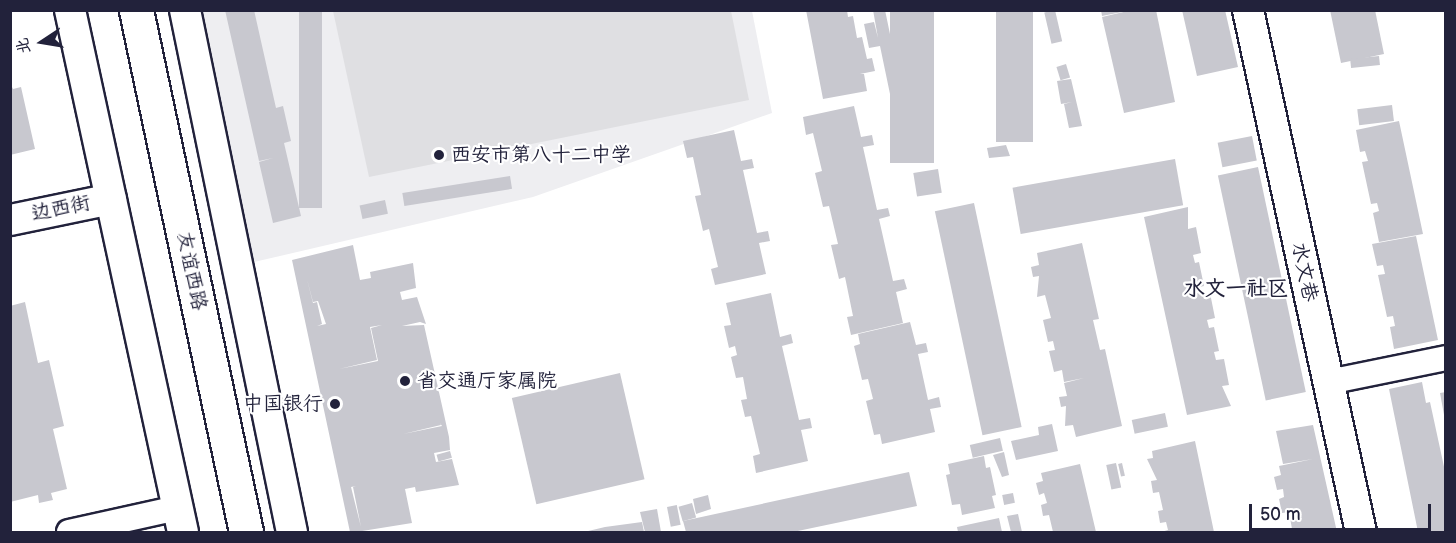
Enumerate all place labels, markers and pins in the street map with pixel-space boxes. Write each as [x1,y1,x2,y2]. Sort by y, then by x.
place label: 西安市第八十二中学 [451,143,631,167]
marker: 西安市第八十二中学 [432,148,446,162]
place label: 省交通厅家属院 [417,369,557,393]
marker: 省交通厅家属院 [398,374,412,388]
place label: 中国银行 [243,392,323,416]
marker: 中国银行 [328,397,342,411]

